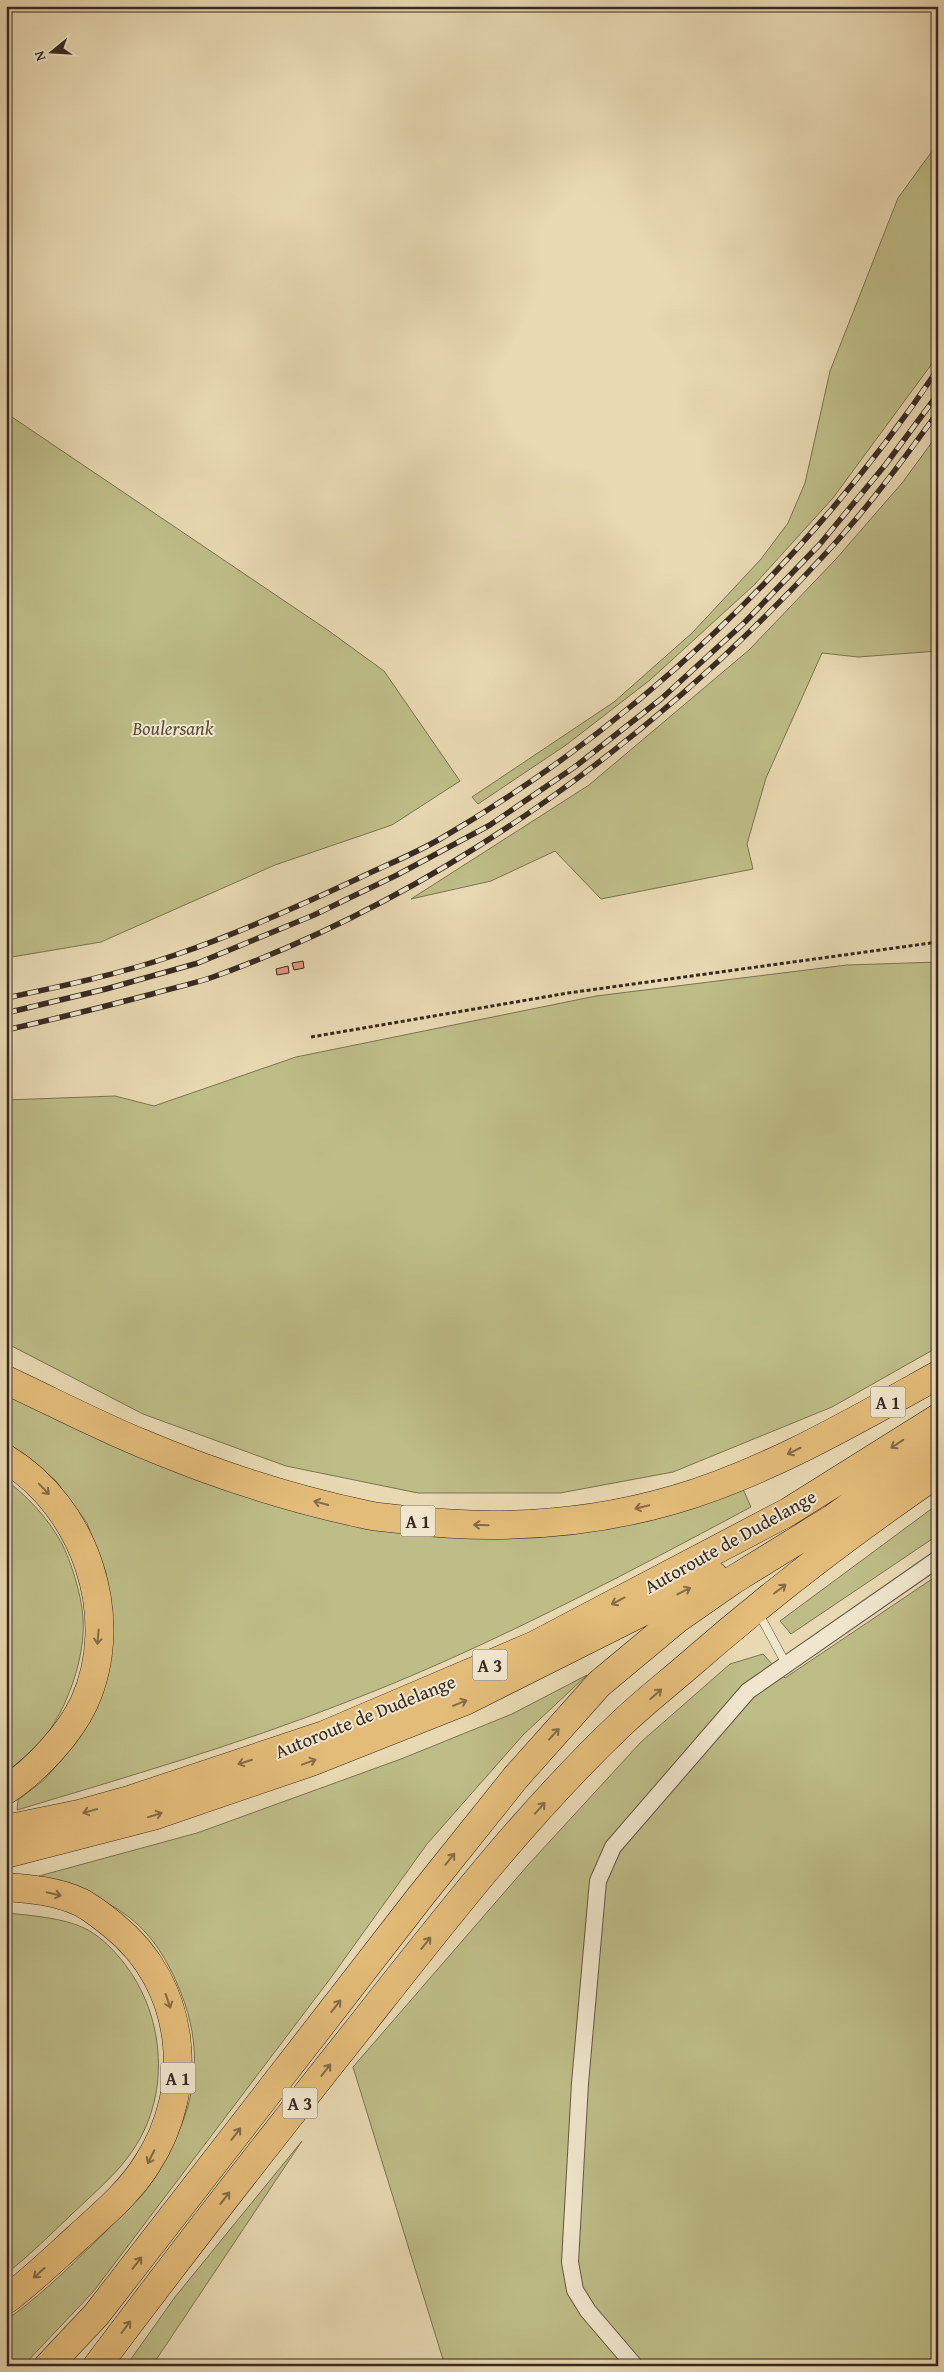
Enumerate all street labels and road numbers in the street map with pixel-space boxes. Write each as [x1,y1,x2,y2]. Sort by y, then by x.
road number: A 1 [870,1386,906,1418]
street label: Autoroute de Dudelange [639,1482,821,1600]
road number: A 1 [400,1505,436,1536]
road number: A 3 [472,1650,508,1680]
street label: Autoroute de Dudelange [270,1667,460,1765]
road number: A 1 [160,2062,196,2094]
road number: A 3 [282,2088,318,2118]

